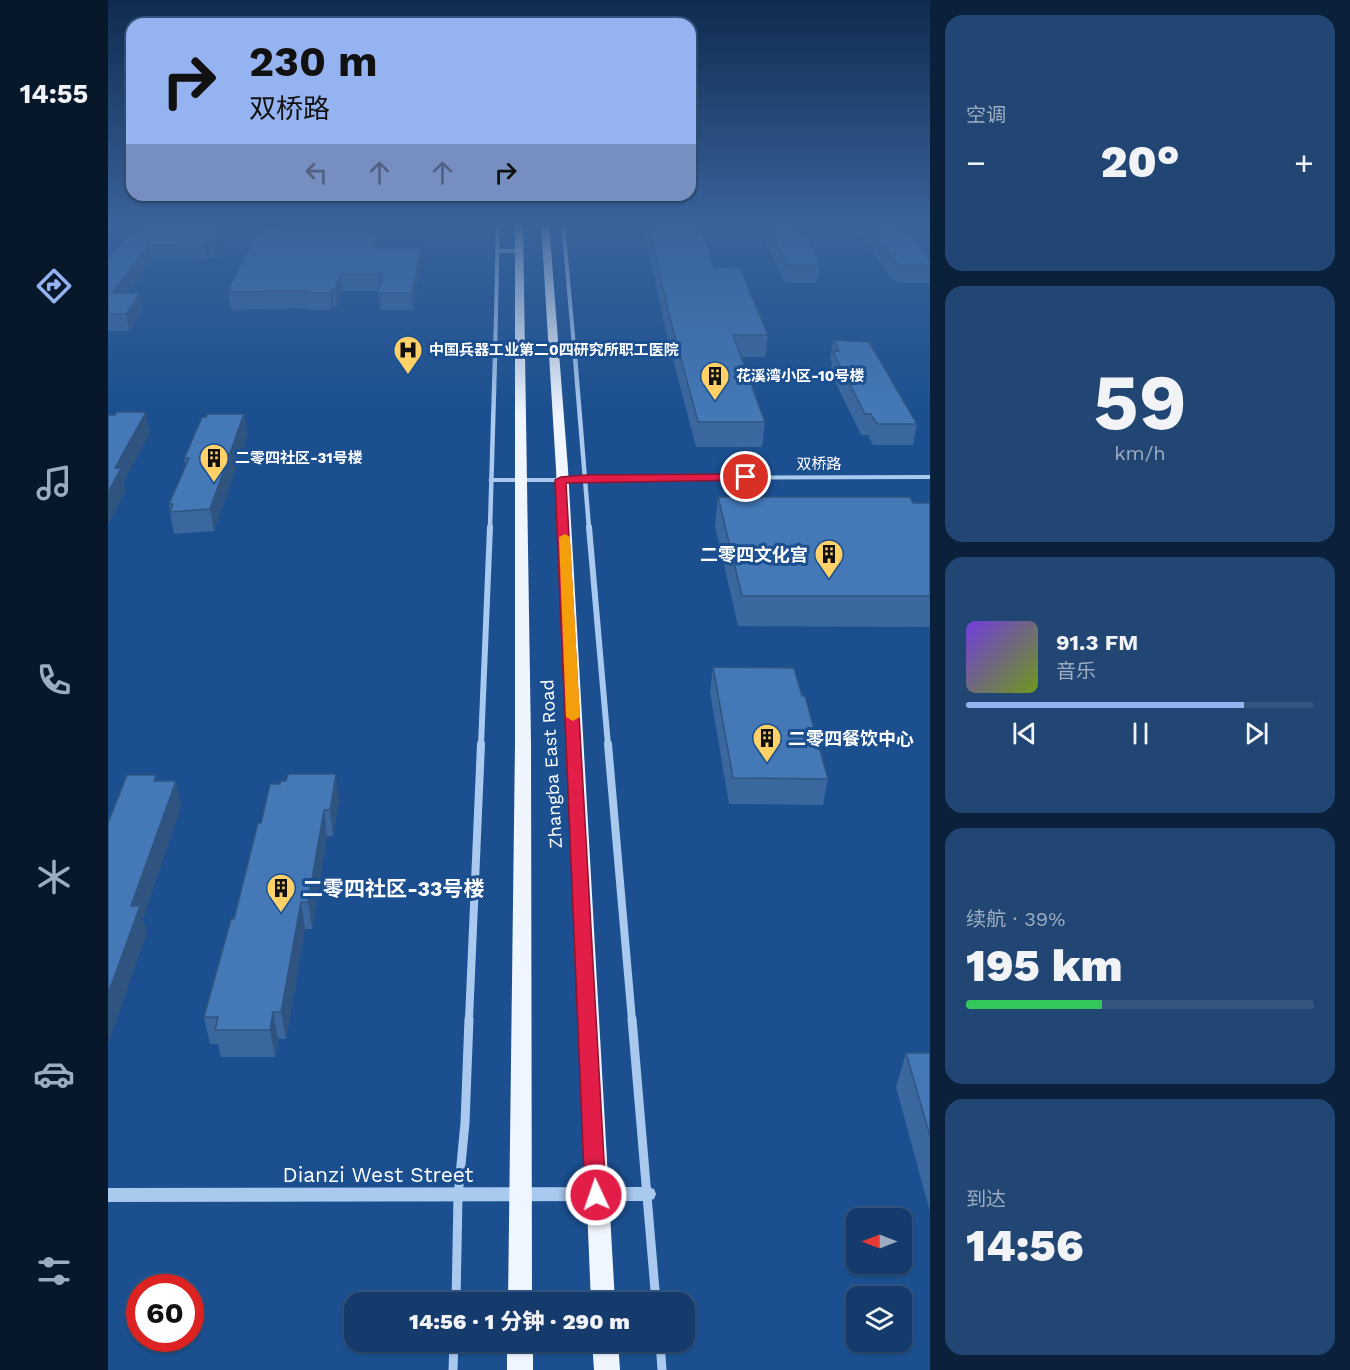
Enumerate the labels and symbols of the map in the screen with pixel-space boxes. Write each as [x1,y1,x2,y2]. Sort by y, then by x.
hospital icon: 中国兵器工业第二0四研究所职工医院 [392,334,424,376]
place label: 中国兵器工业第二0四研究所职工医院 [429,341,679,359]
building icon: 花溪湾小区-10号楼 [699,360,731,402]
place label: 花溪湾小区-10号楼 [736,367,864,385]
building icon: 二零四社区-31号楼 [198,442,230,484]
place label: 二零四社区-31号楼 [235,449,363,467]
pin [720,451,771,502]
street label: 双桥路 [796,455,842,473]
building icon: 二零四文化宫 [813,538,845,580]
place label: 二零四文化宫 [700,544,808,565]
street label: Zhangba East Road [536,679,566,849]
building icon: 二零四餐饮中心 [751,722,783,764]
place label: 二零四餐饮中心 [788,728,914,749]
building icon: 二零四社区-33号楼 [265,872,297,914]
place label: 二零四社区-33号楼 [302,876,484,901]
street label: Dianzi West Street [283,1162,474,1187]
position arrow [564,1163,628,1227]
north arrow [846,1208,912,1274]
speed limit sign: 60 [126,1274,204,1352]

